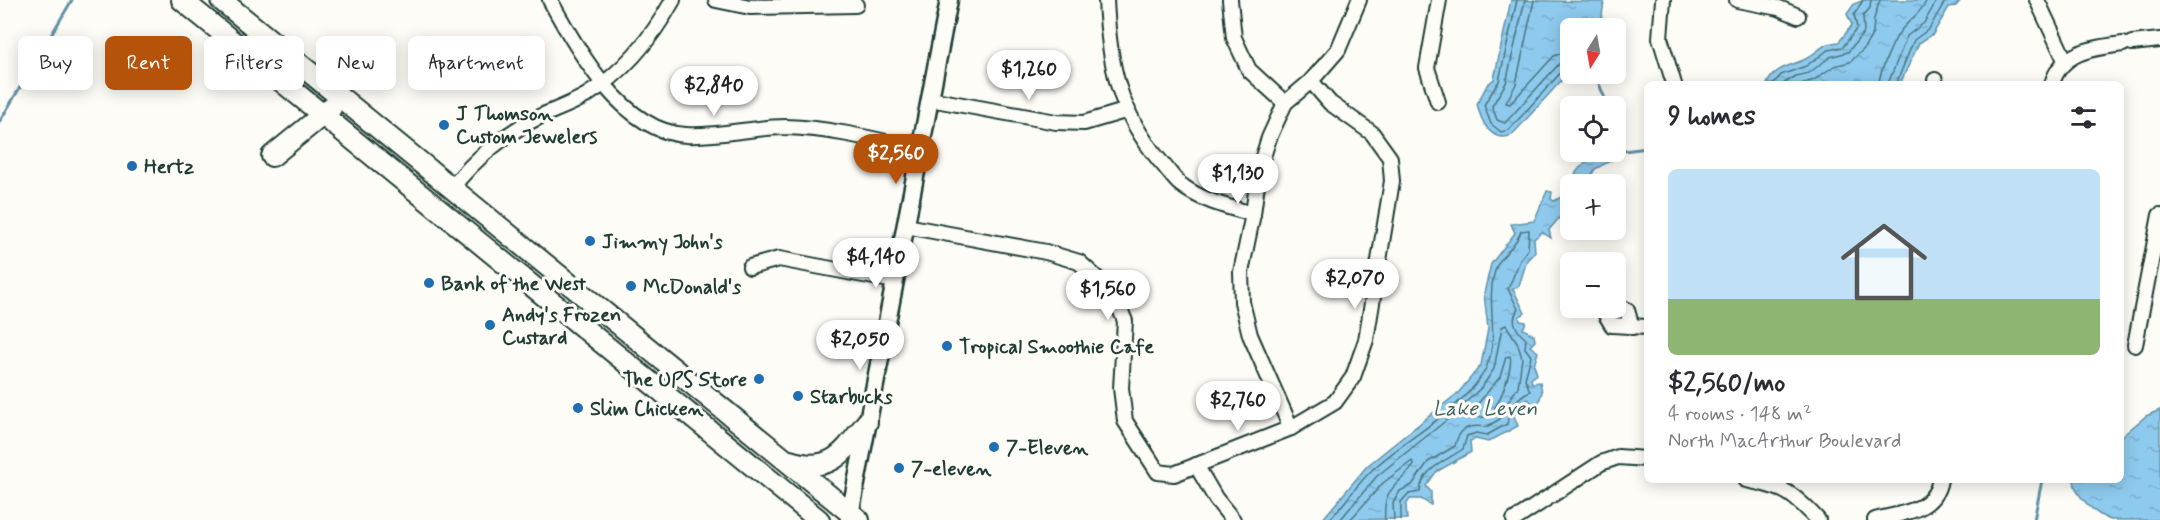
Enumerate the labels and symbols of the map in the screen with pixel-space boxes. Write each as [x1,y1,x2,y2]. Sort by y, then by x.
north arrow [1560,18,1626,84]
pin: $1,260 [980,50,1078,101]
pin: $2,840 [665,66,763,117]
place label: J Thomson Custom Jewelers [456,101,598,151]
marker: J Thomson Custom Jewelers [437,118,451,132]
pin: $2,560 [847,134,945,185]
place label: Hertz [144,154,194,181]
pin: $1,130 [1189,154,1287,205]
marker: Hertz [125,159,139,173]
place label: Jimmy John's [602,229,723,256]
marker: Jimmy John's [583,234,597,248]
pin: $4,140 [827,238,925,289]
pin: $2,070 [1306,259,1404,310]
pin: $1,560 [1059,270,1157,321]
place label: Bank of the West [441,271,586,298]
place label: McDonald's [643,274,741,301]
marker: Bank of the West [422,276,436,290]
marker: McDonald's [624,279,638,293]
place label: Andy's Frozen Custard [502,302,621,352]
marker: Andy's Frozen Custard [483,318,497,332]
pin: $2,050 [811,320,909,371]
place label: Tropical Smoothie Cafe [959,334,1154,361]
marker: Tropical Smoothie Cafe [940,339,954,353]
place label: The UPS Store [623,367,747,394]
marker: The UPS Store [752,372,766,386]
pin: $2,760 [1189,381,1287,432]
place label: Starbucks [810,384,893,411]
marker: Starbucks [791,389,805,403]
water label: Lake Leven [1433,395,1537,423]
place label: Slim Chicken [590,396,704,423]
marker: Slim Chicken [571,401,585,415]
place label: 7-Eleven [1006,435,1089,462]
marker: 7-Eleven [987,440,1001,454]
place label: 7-eleven [911,456,992,483]
marker: 7-eleven [892,461,906,475]

